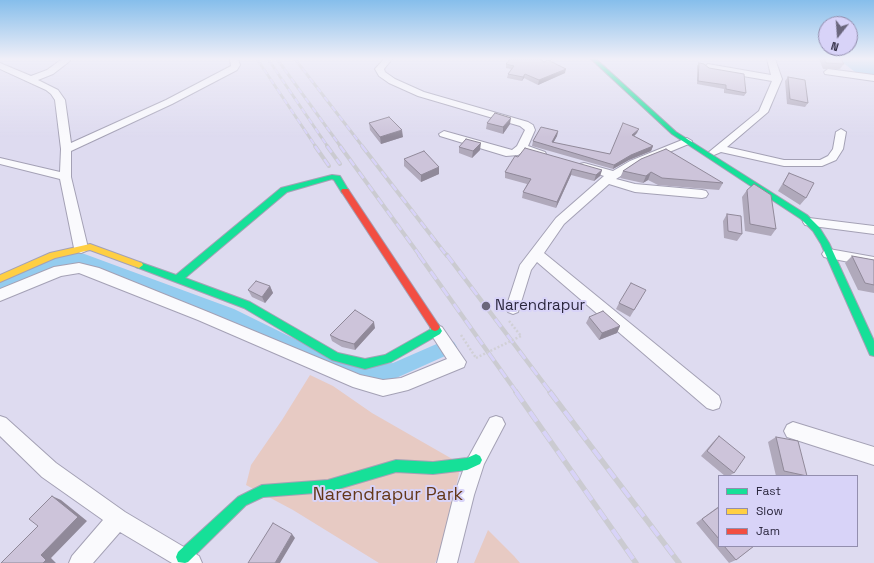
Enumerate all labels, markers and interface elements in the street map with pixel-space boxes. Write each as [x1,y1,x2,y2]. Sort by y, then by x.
north arrow [818,16,858,56]
text: N [829,39,840,54]
place label: Narendrapur [495,297,585,315]
marker: Narendrapur [480,300,492,312]
legend [718,475,858,547]
text: Fast [756,483,781,499]
park label: Narendrapur Park [313,484,463,506]
text: Slow [756,503,783,519]
text: Jam [756,523,780,539]

